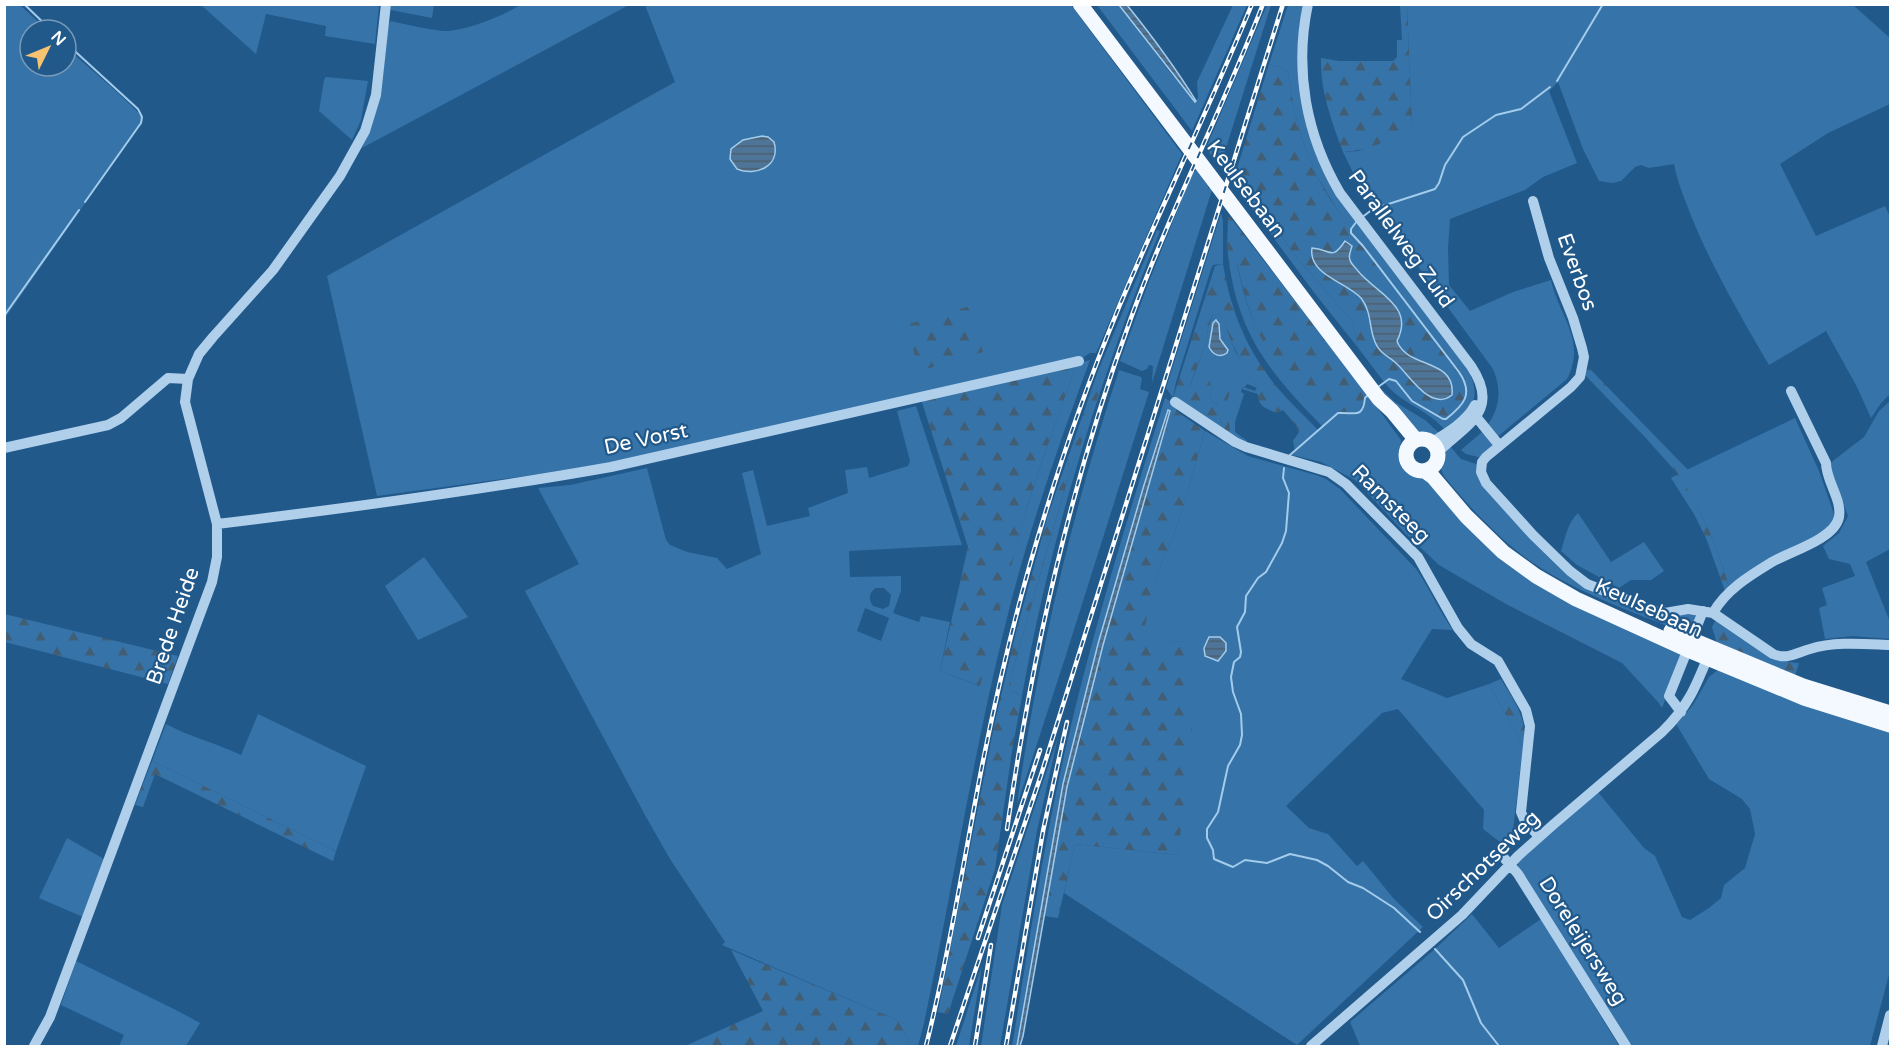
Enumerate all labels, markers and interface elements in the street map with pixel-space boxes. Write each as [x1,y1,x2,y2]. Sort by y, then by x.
north arrow [18,18,78,78]
text: N [47,27,70,50]
street label: Keulsebaan [1201,135,1291,243]
street label: Parallelweg Zuid [1343,165,1459,313]
street label: Everbos [1552,230,1602,314]
street label: De Vorst [602,418,690,460]
street label: Ramsteeg [1346,459,1436,549]
street label: Brede Heide [141,564,205,688]
street label: Keulsebaan [1591,573,1707,643]
street label: Oirschotseweg [1421,805,1545,927]
street label: Doreleijersweg [1533,872,1633,1010]

